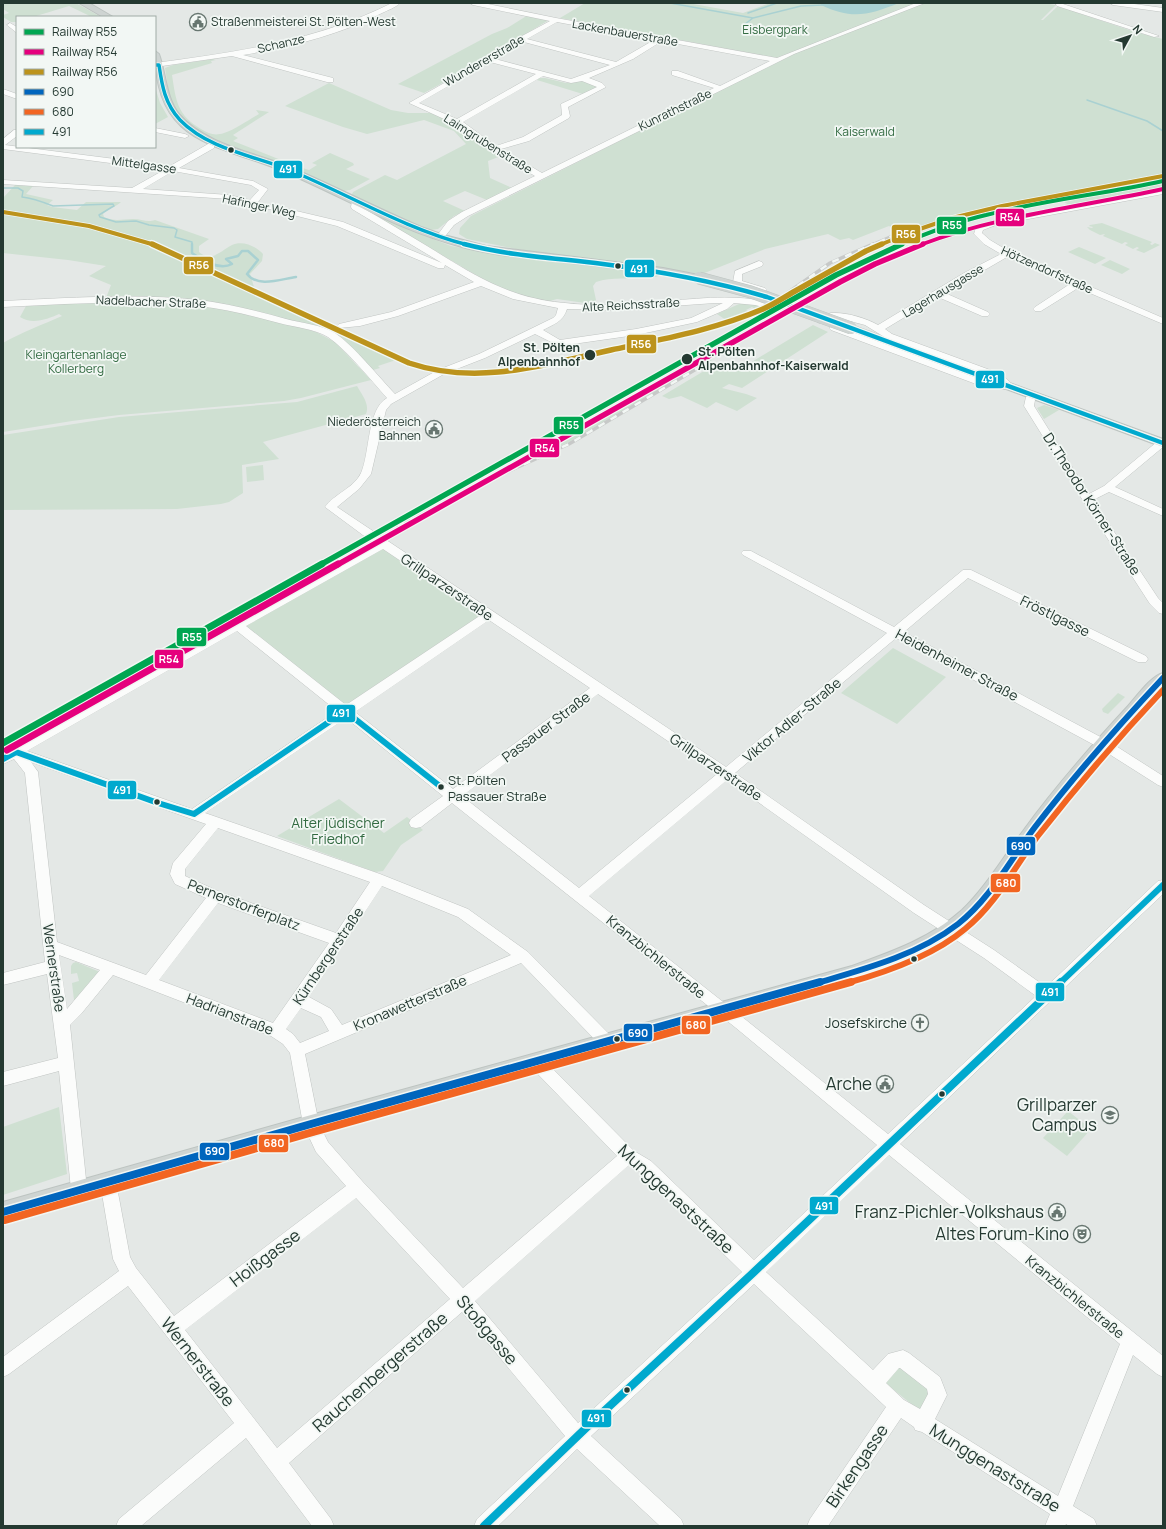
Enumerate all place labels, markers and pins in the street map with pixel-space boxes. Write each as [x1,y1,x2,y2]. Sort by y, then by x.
public building icon: Straßenmeisterei St. Pölten-West [188,12,208,32]
place label: Straßenmeisterei St. Pölten-West [211,13,396,30]
unlabelled marker [226,145,236,155]
unlabelled marker [613,261,623,271]
place label: St. Pölten Alpenbahnhof [498,339,580,370]
place label: St. Pölten Alpenbahnhof-Kaiserwald [698,343,849,374]
marker: St. Pölten Alpenbahnhof [583,348,597,362]
marker: St. Pölten Alpenbahnhof-Kaiserwald [680,352,694,366]
place label: Niederösterreich Bahnen [328,413,421,444]
public building icon: Niederösterreich Bahnen [424,419,444,439]
place label: St. Pölten Passauer Straße [448,771,547,805]
marker: St. Pölten Passauer Straße [436,782,446,792]
unlabelled marker [152,797,162,807]
unlabelled marker [909,954,919,964]
place label: Josefskirche [825,1013,907,1032]
church icon: Josefskirche [910,1013,930,1033]
unlabelled marker [612,1034,622,1044]
place label: Arche [826,1072,872,1095]
public building icon: Arche [875,1074,895,1094]
unlabelled marker [937,1089,947,1099]
place label: Grillparzer Campus [1017,1093,1097,1136]
school or university icon: Grillparzer Campus [1100,1105,1120,1125]
place label: Franz-Pichler-Volkshaus [855,1200,1044,1223]
public building icon: Franz-Pichler-Volkshaus [1047,1202,1067,1222]
place label: Altes Forum-Kino [935,1222,1069,1245]
theatre icon: Altes Forum-Kino [1072,1224,1092,1244]
unlabelled marker [622,1385,632,1395]

